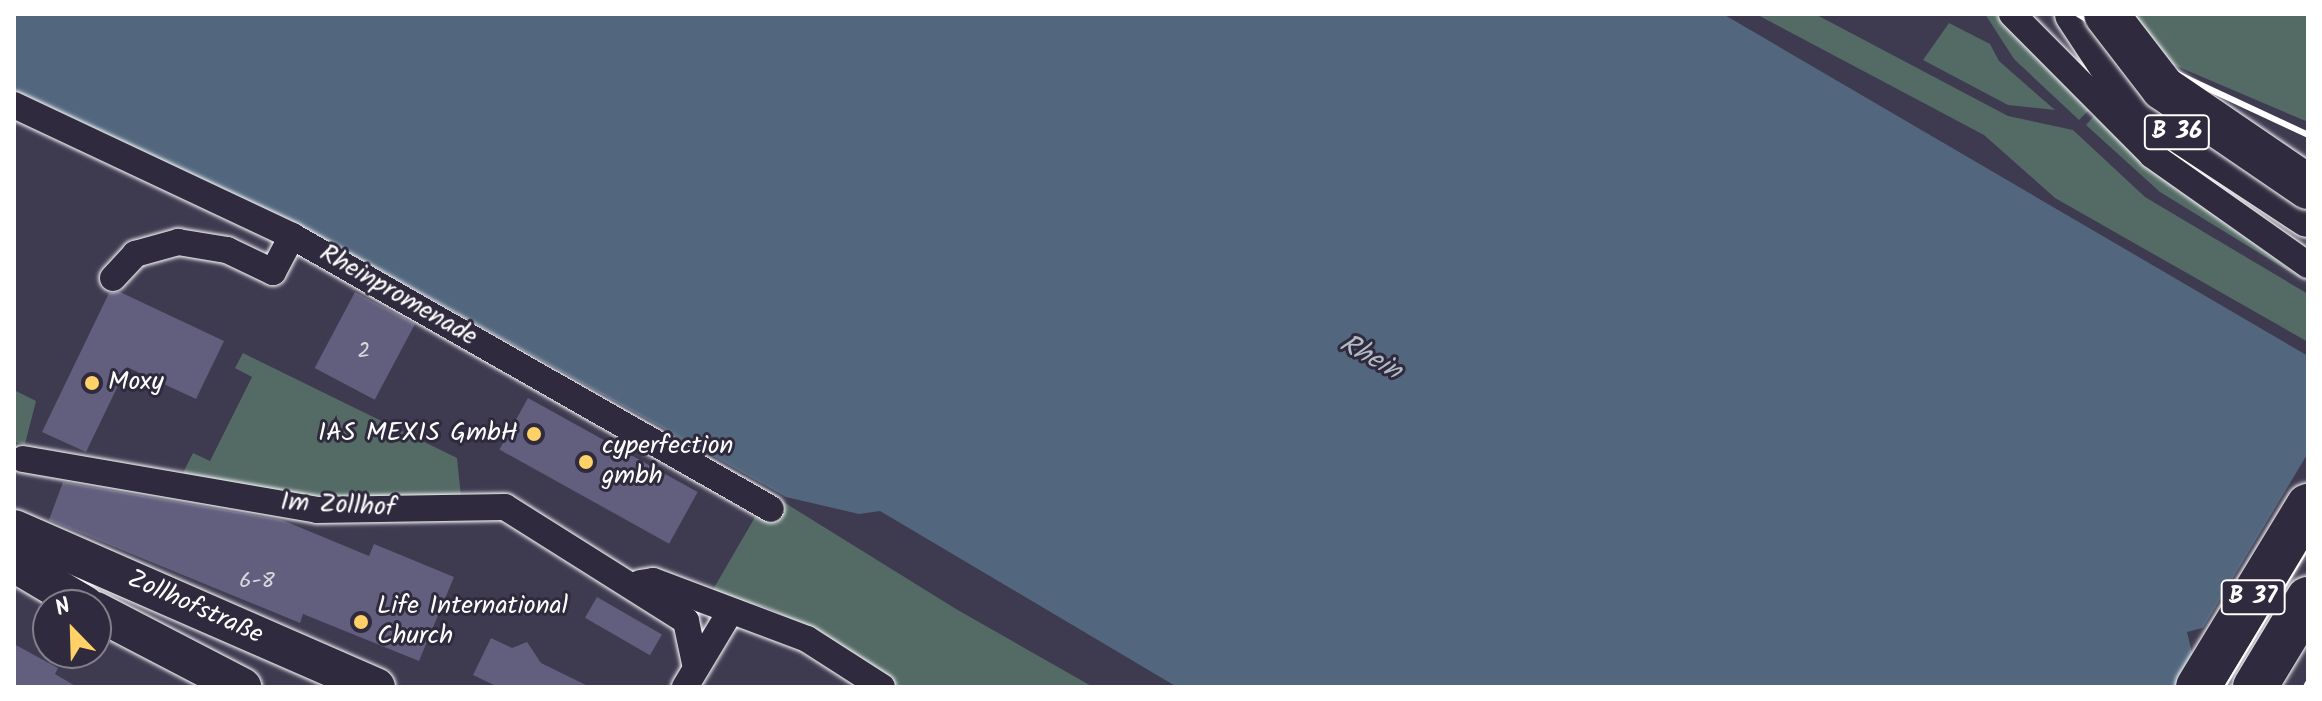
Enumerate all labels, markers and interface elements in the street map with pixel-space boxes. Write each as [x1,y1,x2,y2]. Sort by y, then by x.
road number: B 36 [2143,112,2211,152]
street label: Rheinpromenade [314,238,482,354]
water label: Rhein [1333,327,1407,389]
house number: 2 [358,339,370,365]
place label: Moxy [108,367,164,399]
marker: Moxy [83,374,101,392]
place label: IAS MEXIS GmbH [318,418,518,450]
marker: IAS MEXIS GmbH [525,425,543,443]
place label: cyperfection gmbh [602,431,733,492]
marker: cyperfection gmbh [577,453,595,471]
street label: Im Zollhof [280,487,396,525]
street label: Zollhofstraße [122,564,268,652]
house number: 6-8 [239,569,275,595]
road number: B 37 [2219,577,2287,617]
north arrow [32,589,112,669]
text: N [50,589,76,627]
place label: Life International Church [377,591,568,652]
marker: Life International Church [352,613,370,631]

